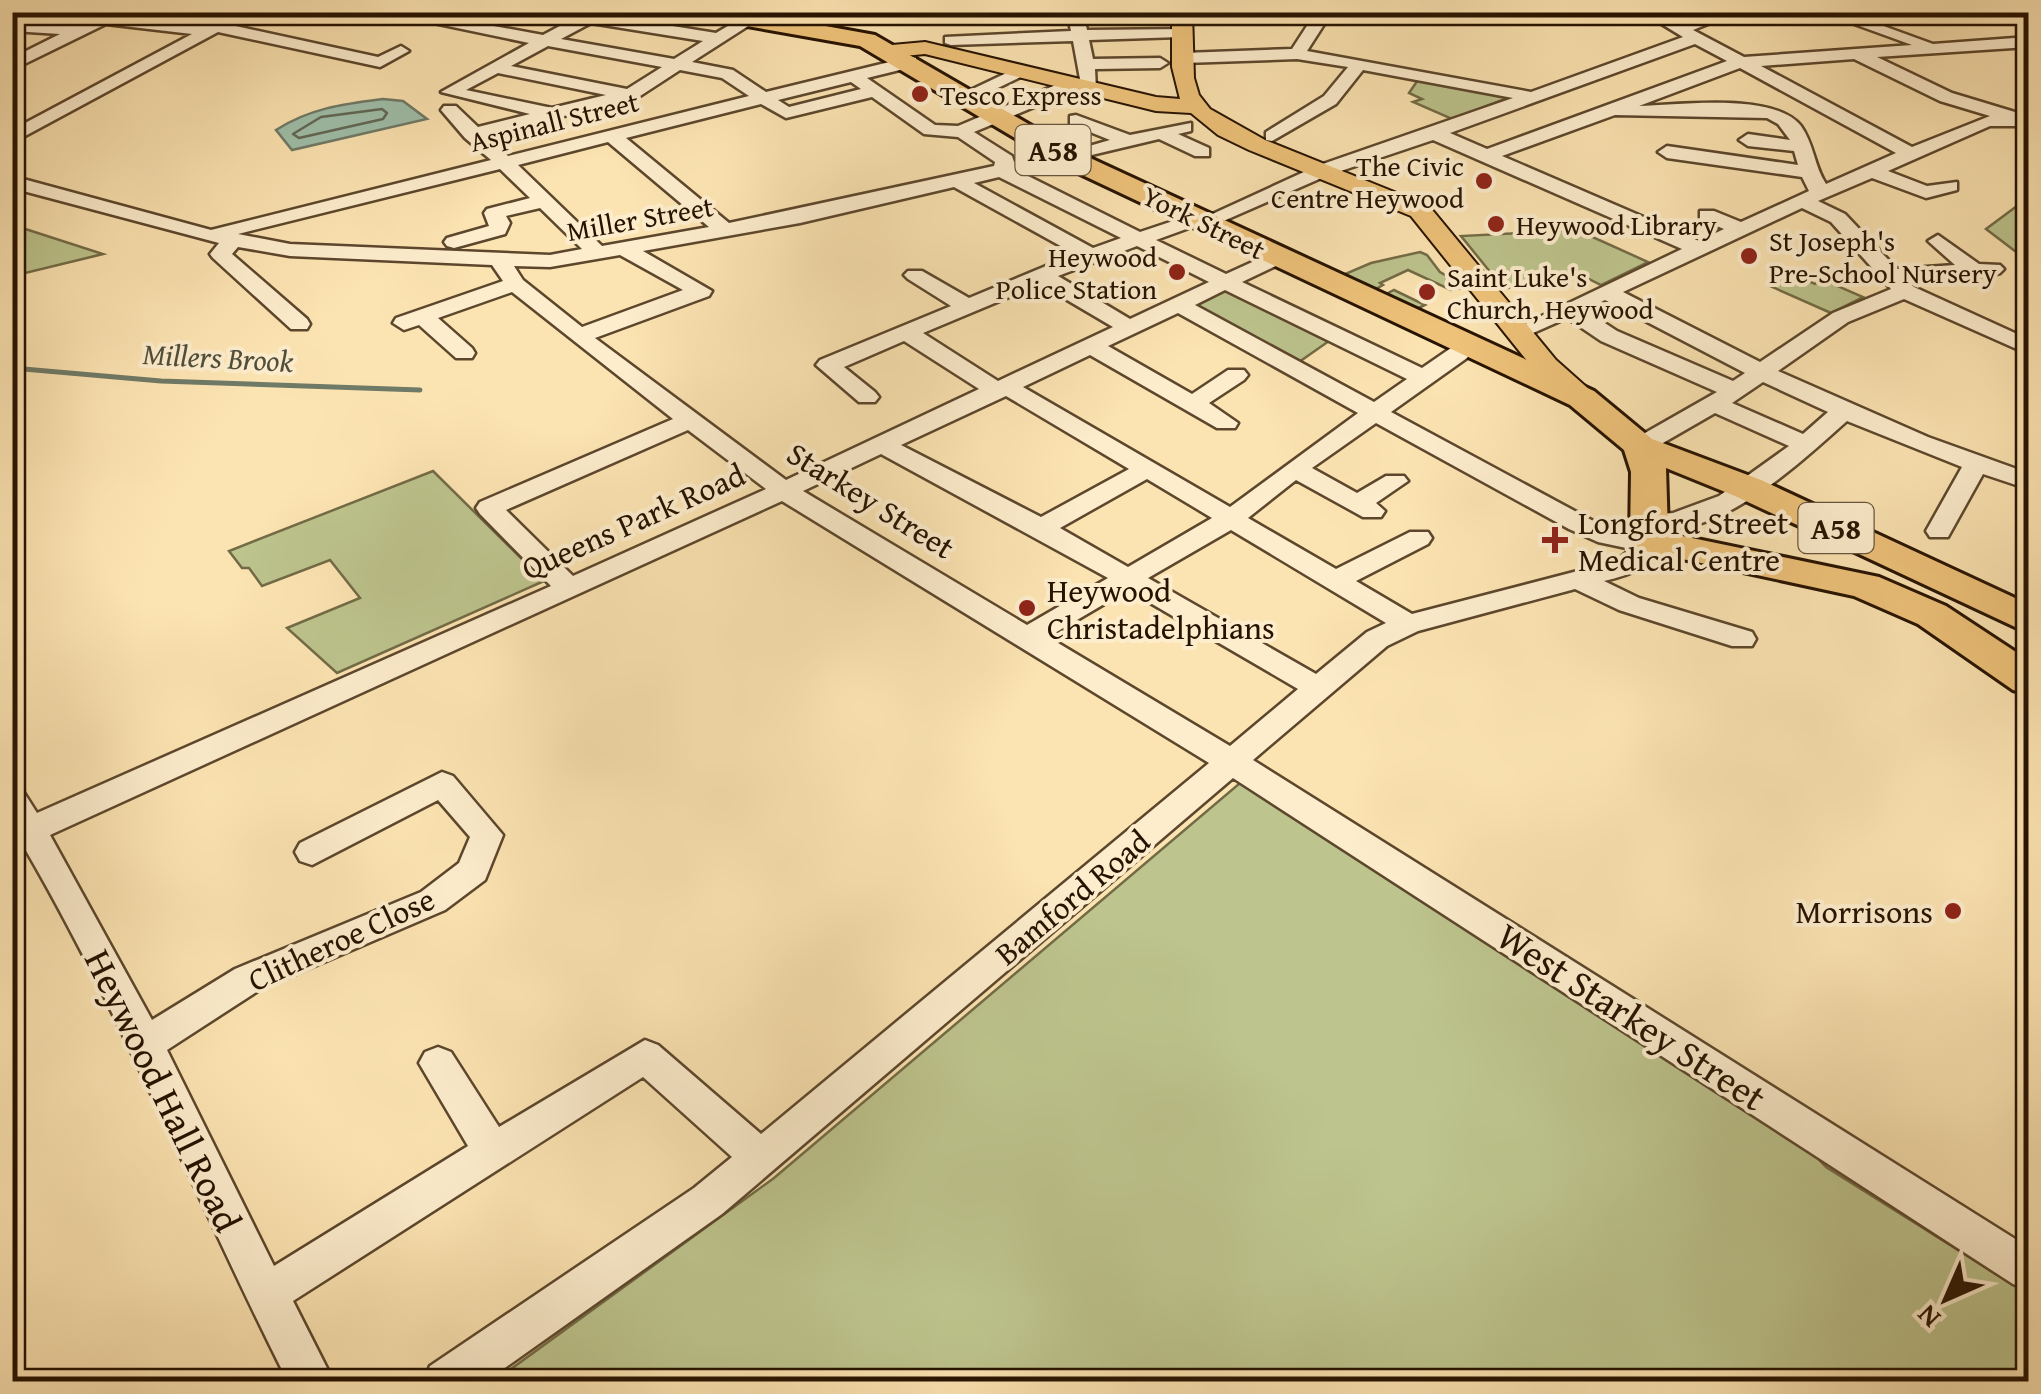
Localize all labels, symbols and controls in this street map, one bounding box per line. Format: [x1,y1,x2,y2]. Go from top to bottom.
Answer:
place label: Tesco Express [940,74,1102,115]
street label: Aspinall Street [465,80,643,162]
marker: Tesco Express [909,83,931,105]
road number: A58 [1016,125,1090,175]
place label: The Civic Centre Heywood [1271,145,1464,218]
marker: The Civic Centre Heywood [1473,170,1495,192]
street label: York Street [1136,175,1272,269]
street label: Miller Street [563,185,717,251]
place label: Heywood Library [1516,204,1717,245]
marker: Heywood Library [1485,213,1507,235]
place label: St Joseph's Pre-School Nursery [1769,220,1997,293]
place label: Heywood Police Station [996,236,1157,309]
marker: St Joseph's Pre-School Nursery [1738,245,1760,267]
place label: Saint Luke's Church, Heywood [1447,256,1654,329]
marker: Heywood Police Station [1166,261,1188,283]
marker: Saint Luke's Church, Heywood [1416,281,1438,303]
water label: Millers Brook [142,331,295,383]
street label: Starkey Street [778,430,964,570]
street label: Queens Park Road [514,451,752,591]
place label: Longford Street Medical Centre [1578,499,1788,583]
road number: A58 [1798,503,1874,553]
marker: Longford Street Medical Centre [1542,527,1568,553]
place label: Heywood Christadelphians [1047,567,1275,651]
marker: Heywood Christadelphians [1016,597,1038,619]
street label: Bamford Road [984,818,1160,976]
street label: Clitheroe Close [240,875,442,1003]
place label: Morrisons [1795,888,1933,935]
marker: Morrisons [1942,900,1964,922]
street label: West Starkey Street [1486,908,1778,1124]
street label: Heywood Hall Road [71,939,257,1241]
north arrow [1896,1249,1996,1349]
text: N [1907,1296,1949,1338]

